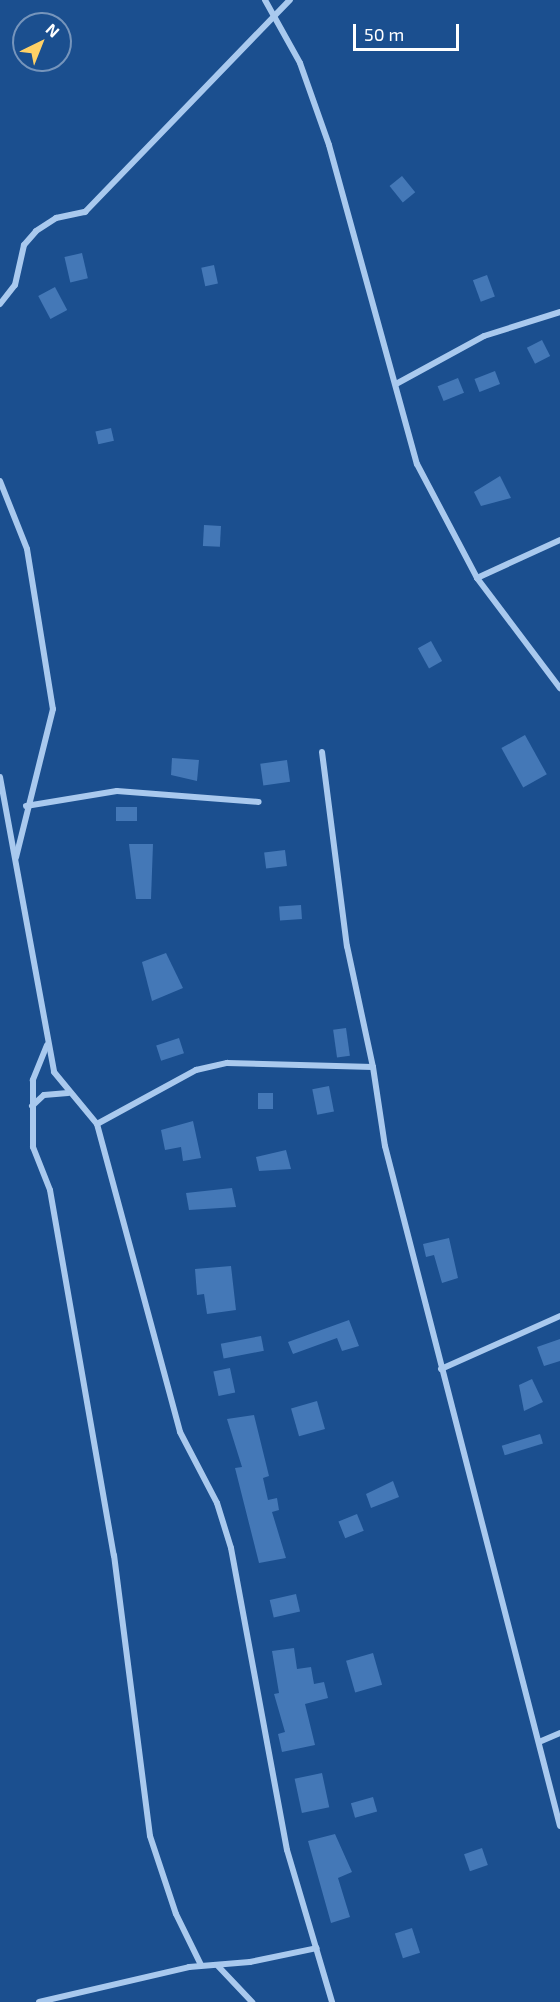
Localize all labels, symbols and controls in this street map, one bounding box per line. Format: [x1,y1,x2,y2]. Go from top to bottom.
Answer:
north arrow [12,12,72,72]
scale bar [356,12,462,50]
text: N [43,19,64,41]
text: 50 m [364,23,404,45]

